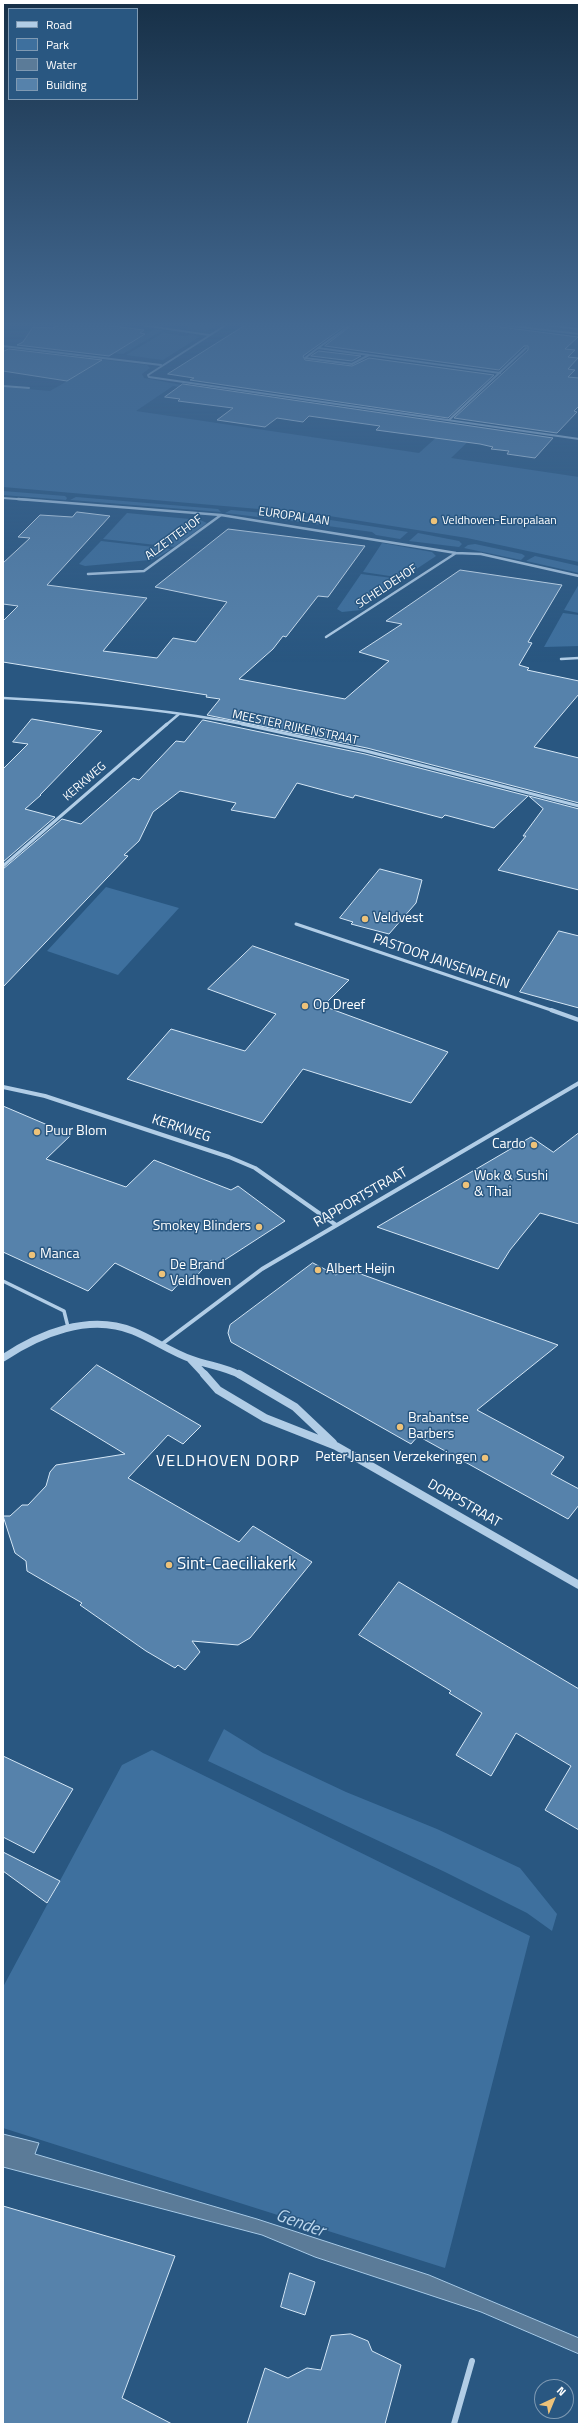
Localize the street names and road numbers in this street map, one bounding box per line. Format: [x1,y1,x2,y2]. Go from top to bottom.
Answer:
street label: EUROPALAAN [257,505,331,529]
street label: ALZETTEHOF [142,512,206,564]
street label: SCHELDEHOF [354,562,420,612]
street label: MEESTER RIJKENSTRAAT [231,708,359,748]
street label: KERKWEG [61,759,109,805]
street label: PASTOOR JANSENPLEIN [371,931,511,993]
street label: KERKWEG [149,1112,213,1146]
street label: RAPPORTSTRAAT [311,1164,411,1232]
street label: DORPSTRAAT [424,1476,504,1532]

